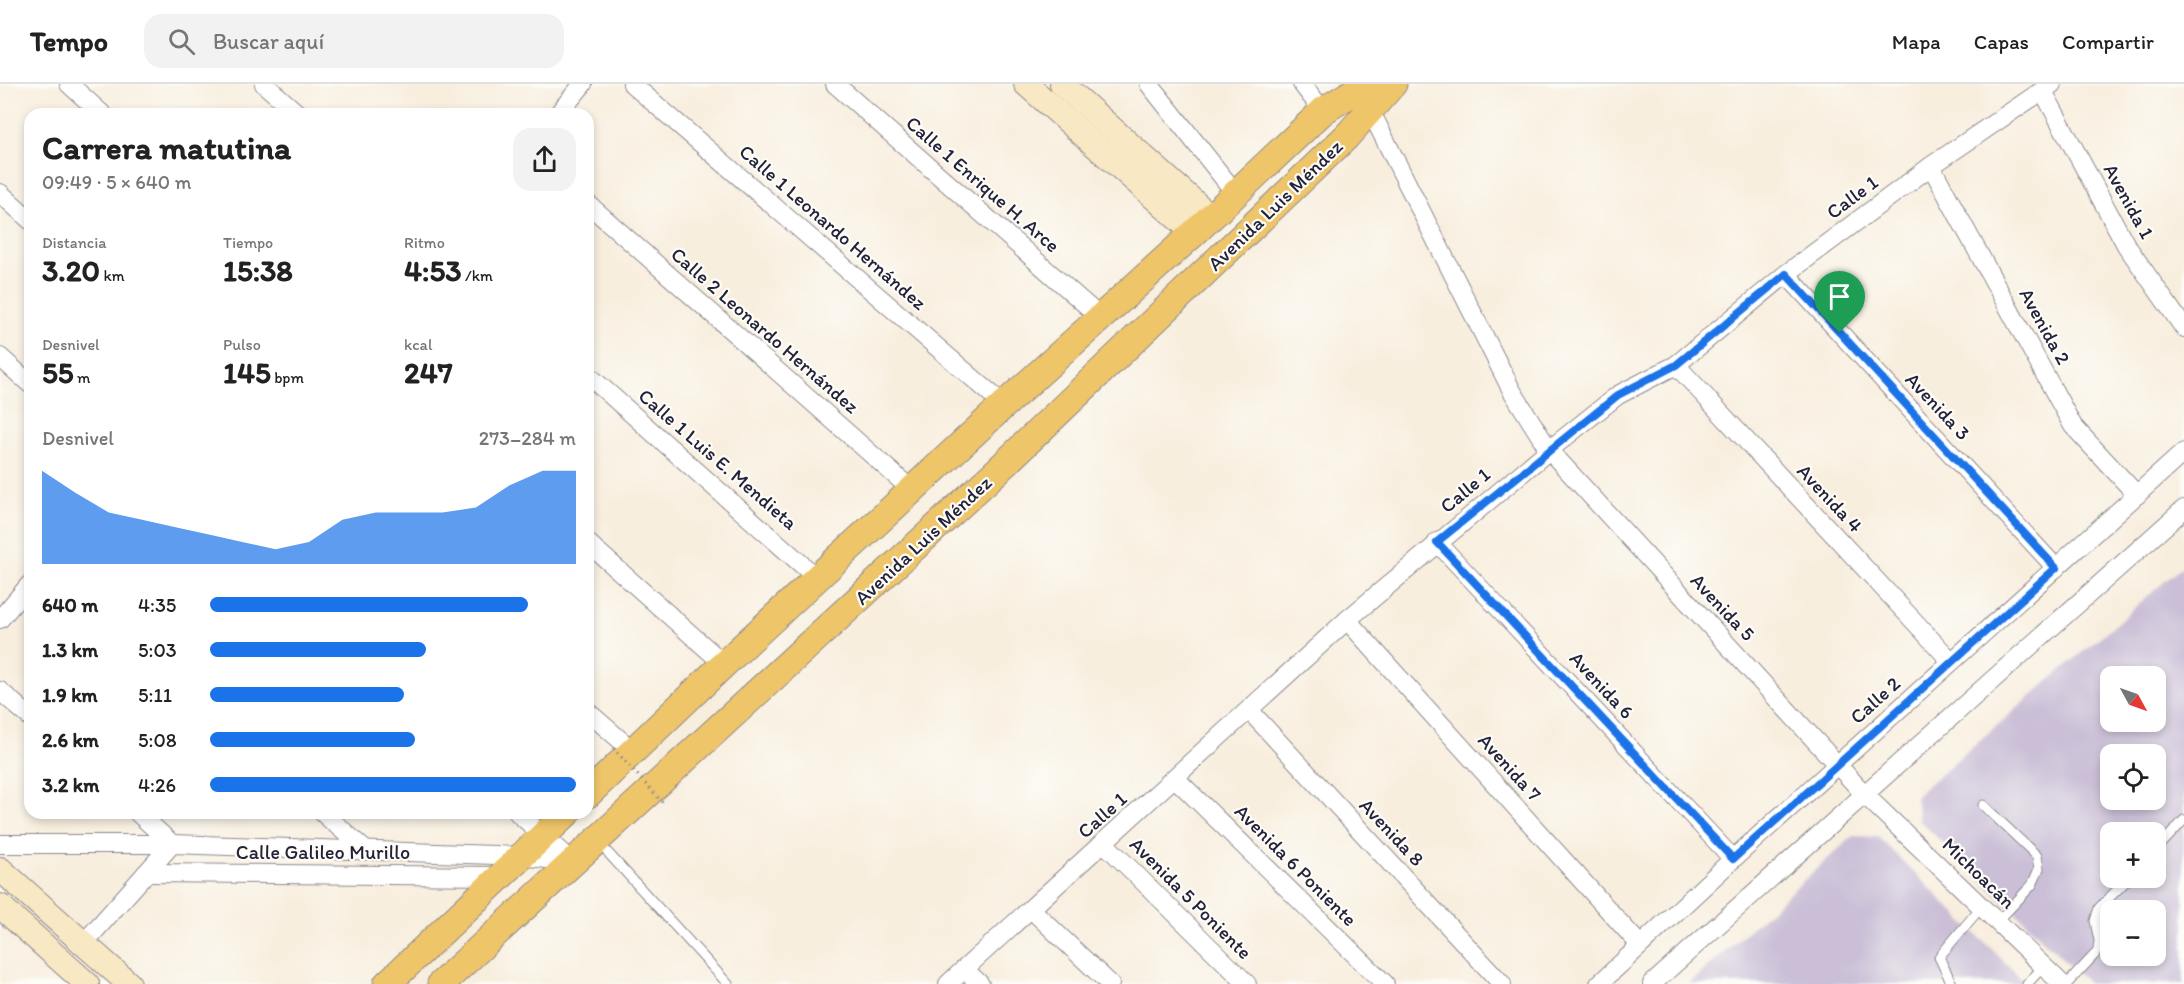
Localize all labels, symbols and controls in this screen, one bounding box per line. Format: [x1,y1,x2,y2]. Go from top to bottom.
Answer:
search box [144,14,564,68]
text: Tempo [30,24,108,58]
icon: search [165,25,198,58]
text: Buscar aquí [213,28,324,55]
text: Mapa [1892,29,1941,54]
text: Capas [1974,29,2029,54]
text: Compartir [2062,29,2154,54]
street label: Calle 1 Enrique H. Arce [901,111,1065,257]
text: Carrera matutina [42,128,291,167]
button: share [513,128,576,191]
street label: Avenida Luis Méndez [1203,134,1348,276]
street label: Calle 1 Leonardo Hernández [735,139,931,315]
street label: Avenida 1 [2099,159,2159,243]
text: 09:49 · 5 × 640 m [42,170,191,194]
street label: Calle 1 [1822,170,1882,224]
text: Distancia [42,233,107,252]
text: Tiempo [223,233,273,252]
text: Ritmo [404,233,445,252]
street label: Calle 2 Leonardo Hernández [666,242,864,418]
text: 3.20 [42,252,100,289]
text: 15:38 [223,252,293,289]
text: 4:53 [404,252,461,289]
text: km [100,266,125,285]
text: /km [461,266,493,285]
pin [1814,271,1865,333]
icon: arrive [1823,280,1856,313]
street label: Avenida 2 [2014,284,2076,369]
text: Desnivel [42,335,100,354]
text: Pulso [223,335,261,354]
text: kcal [404,335,432,354]
text: 55 [42,354,74,391]
text: 145 [223,354,271,391]
text: 247 [404,354,453,391]
street label: Avenida 3 [1901,367,1975,445]
text: m [74,368,91,387]
text: bpm [271,368,304,387]
street label: Calle 1 Luis E. Mendieta [634,384,803,535]
text: Desnivel [42,426,114,450]
text: 273–284 m [479,426,576,450]
street label: Avenida 4 [1792,459,1868,537]
street label: Calle 1 [1435,462,1495,518]
street label: Avenida Luis Méndez [850,470,997,610]
street label: Avenida 5 [1686,568,1760,646]
text: 640 m [42,593,98,617]
text: 4:35 [138,593,176,617]
text: 1.3 km [42,638,98,662]
text: 5:03 [138,638,177,662]
street label: Avenida 6 [1565,646,1639,724]
north arrow [2100,666,2166,732]
map controls [2100,666,2166,966]
street label: Calle 2 [1845,671,1905,729]
text: 1.9 km [42,683,98,707]
text: 5:11 [138,683,172,707]
text: 2.6 km [42,728,99,752]
text: 5:08 [138,728,177,752]
street label: Avenida 7 [1473,728,1547,806]
button: locate [2100,744,2166,810]
text: 3.2 km [42,773,99,797]
text: 4:26 [138,773,176,797]
street label: Calle 1 [1072,787,1132,843]
street label: Avenida 8 [1355,793,1429,871]
street label: Avenida 6 Poniente [1230,799,1362,931]
button: + [2100,822,2166,888]
street label: Avenida 5 Poniente [1125,832,1257,964]
street label: Michoacán [1938,832,2020,914]
street label: Calle Galileo Murillo [236,840,410,864]
button: − [2100,900,2166,966]

